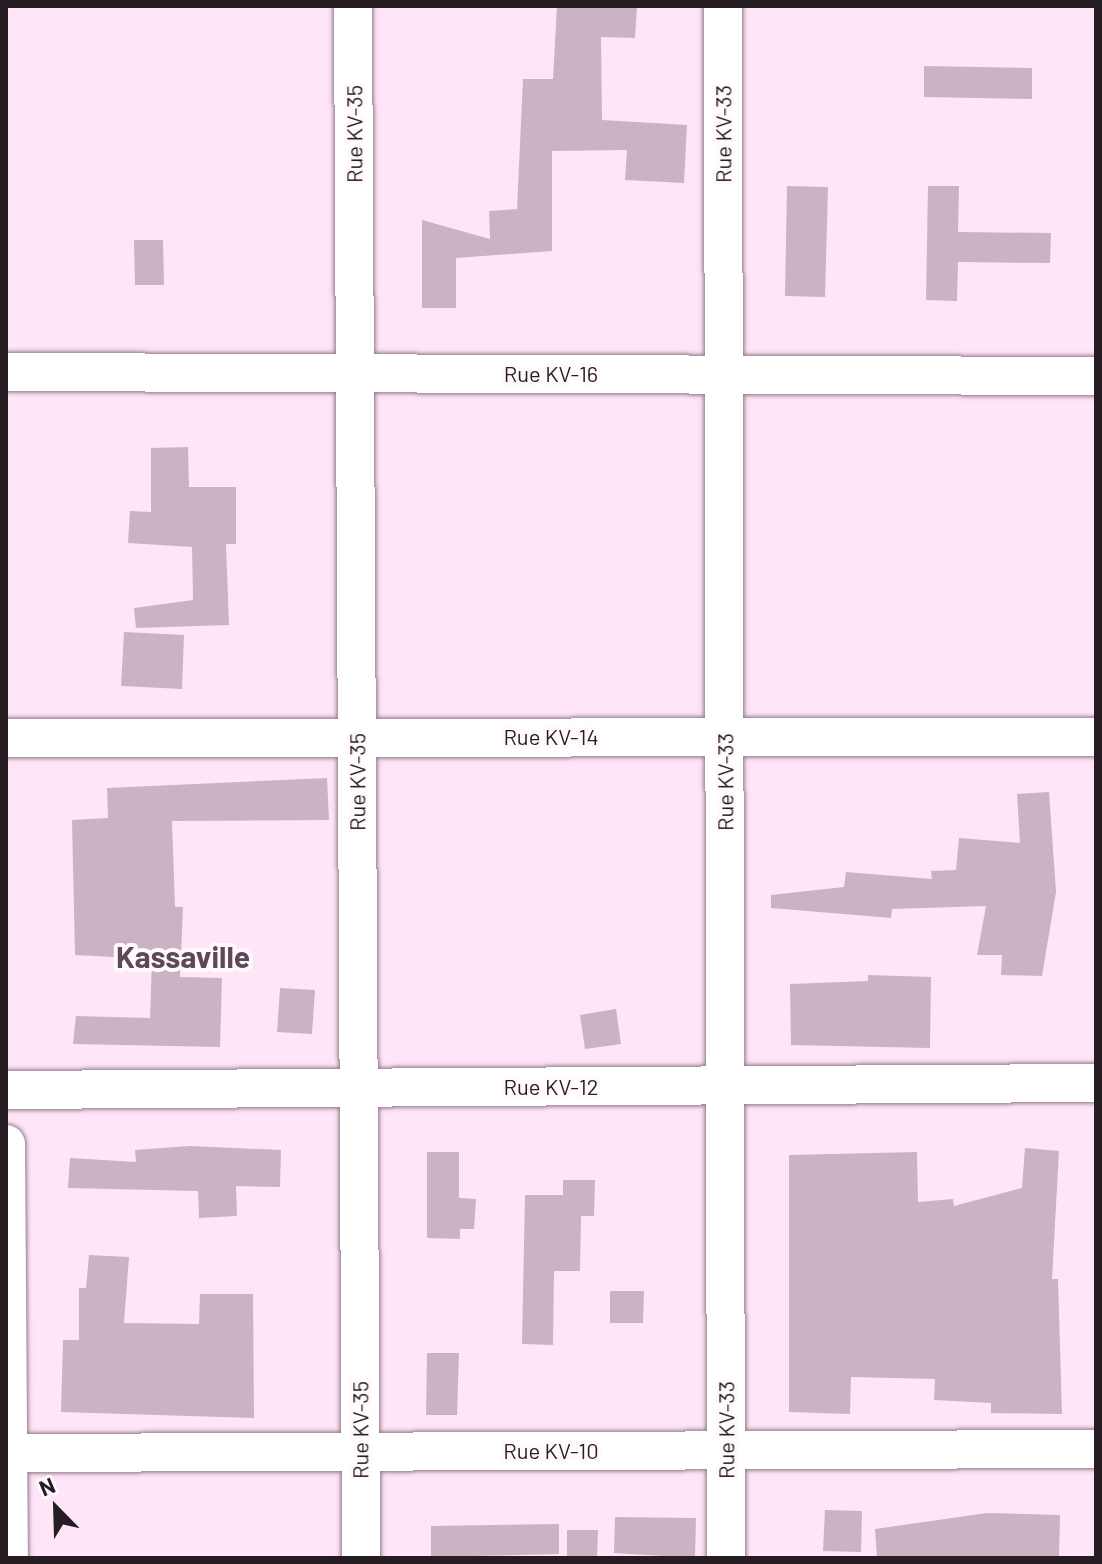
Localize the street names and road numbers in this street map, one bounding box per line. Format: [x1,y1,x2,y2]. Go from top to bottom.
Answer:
street label: Rue KV-35 [341,85,367,183]
street label: Rue KV-33 [710,85,736,183]
street label: Rue KV-16 [504,361,598,387]
street label: Rue KV-14 [503,724,599,750]
street label: Rue KV-35 [344,733,370,831]
street label: Rue KV-33 [712,733,738,831]
street label: Rue KV-12 [504,1074,598,1100]
street label: Rue KV-35 [347,1381,373,1479]
street label: Rue KV-33 [713,1381,739,1479]
street label: Rue KV-10 [503,1438,599,1464]

